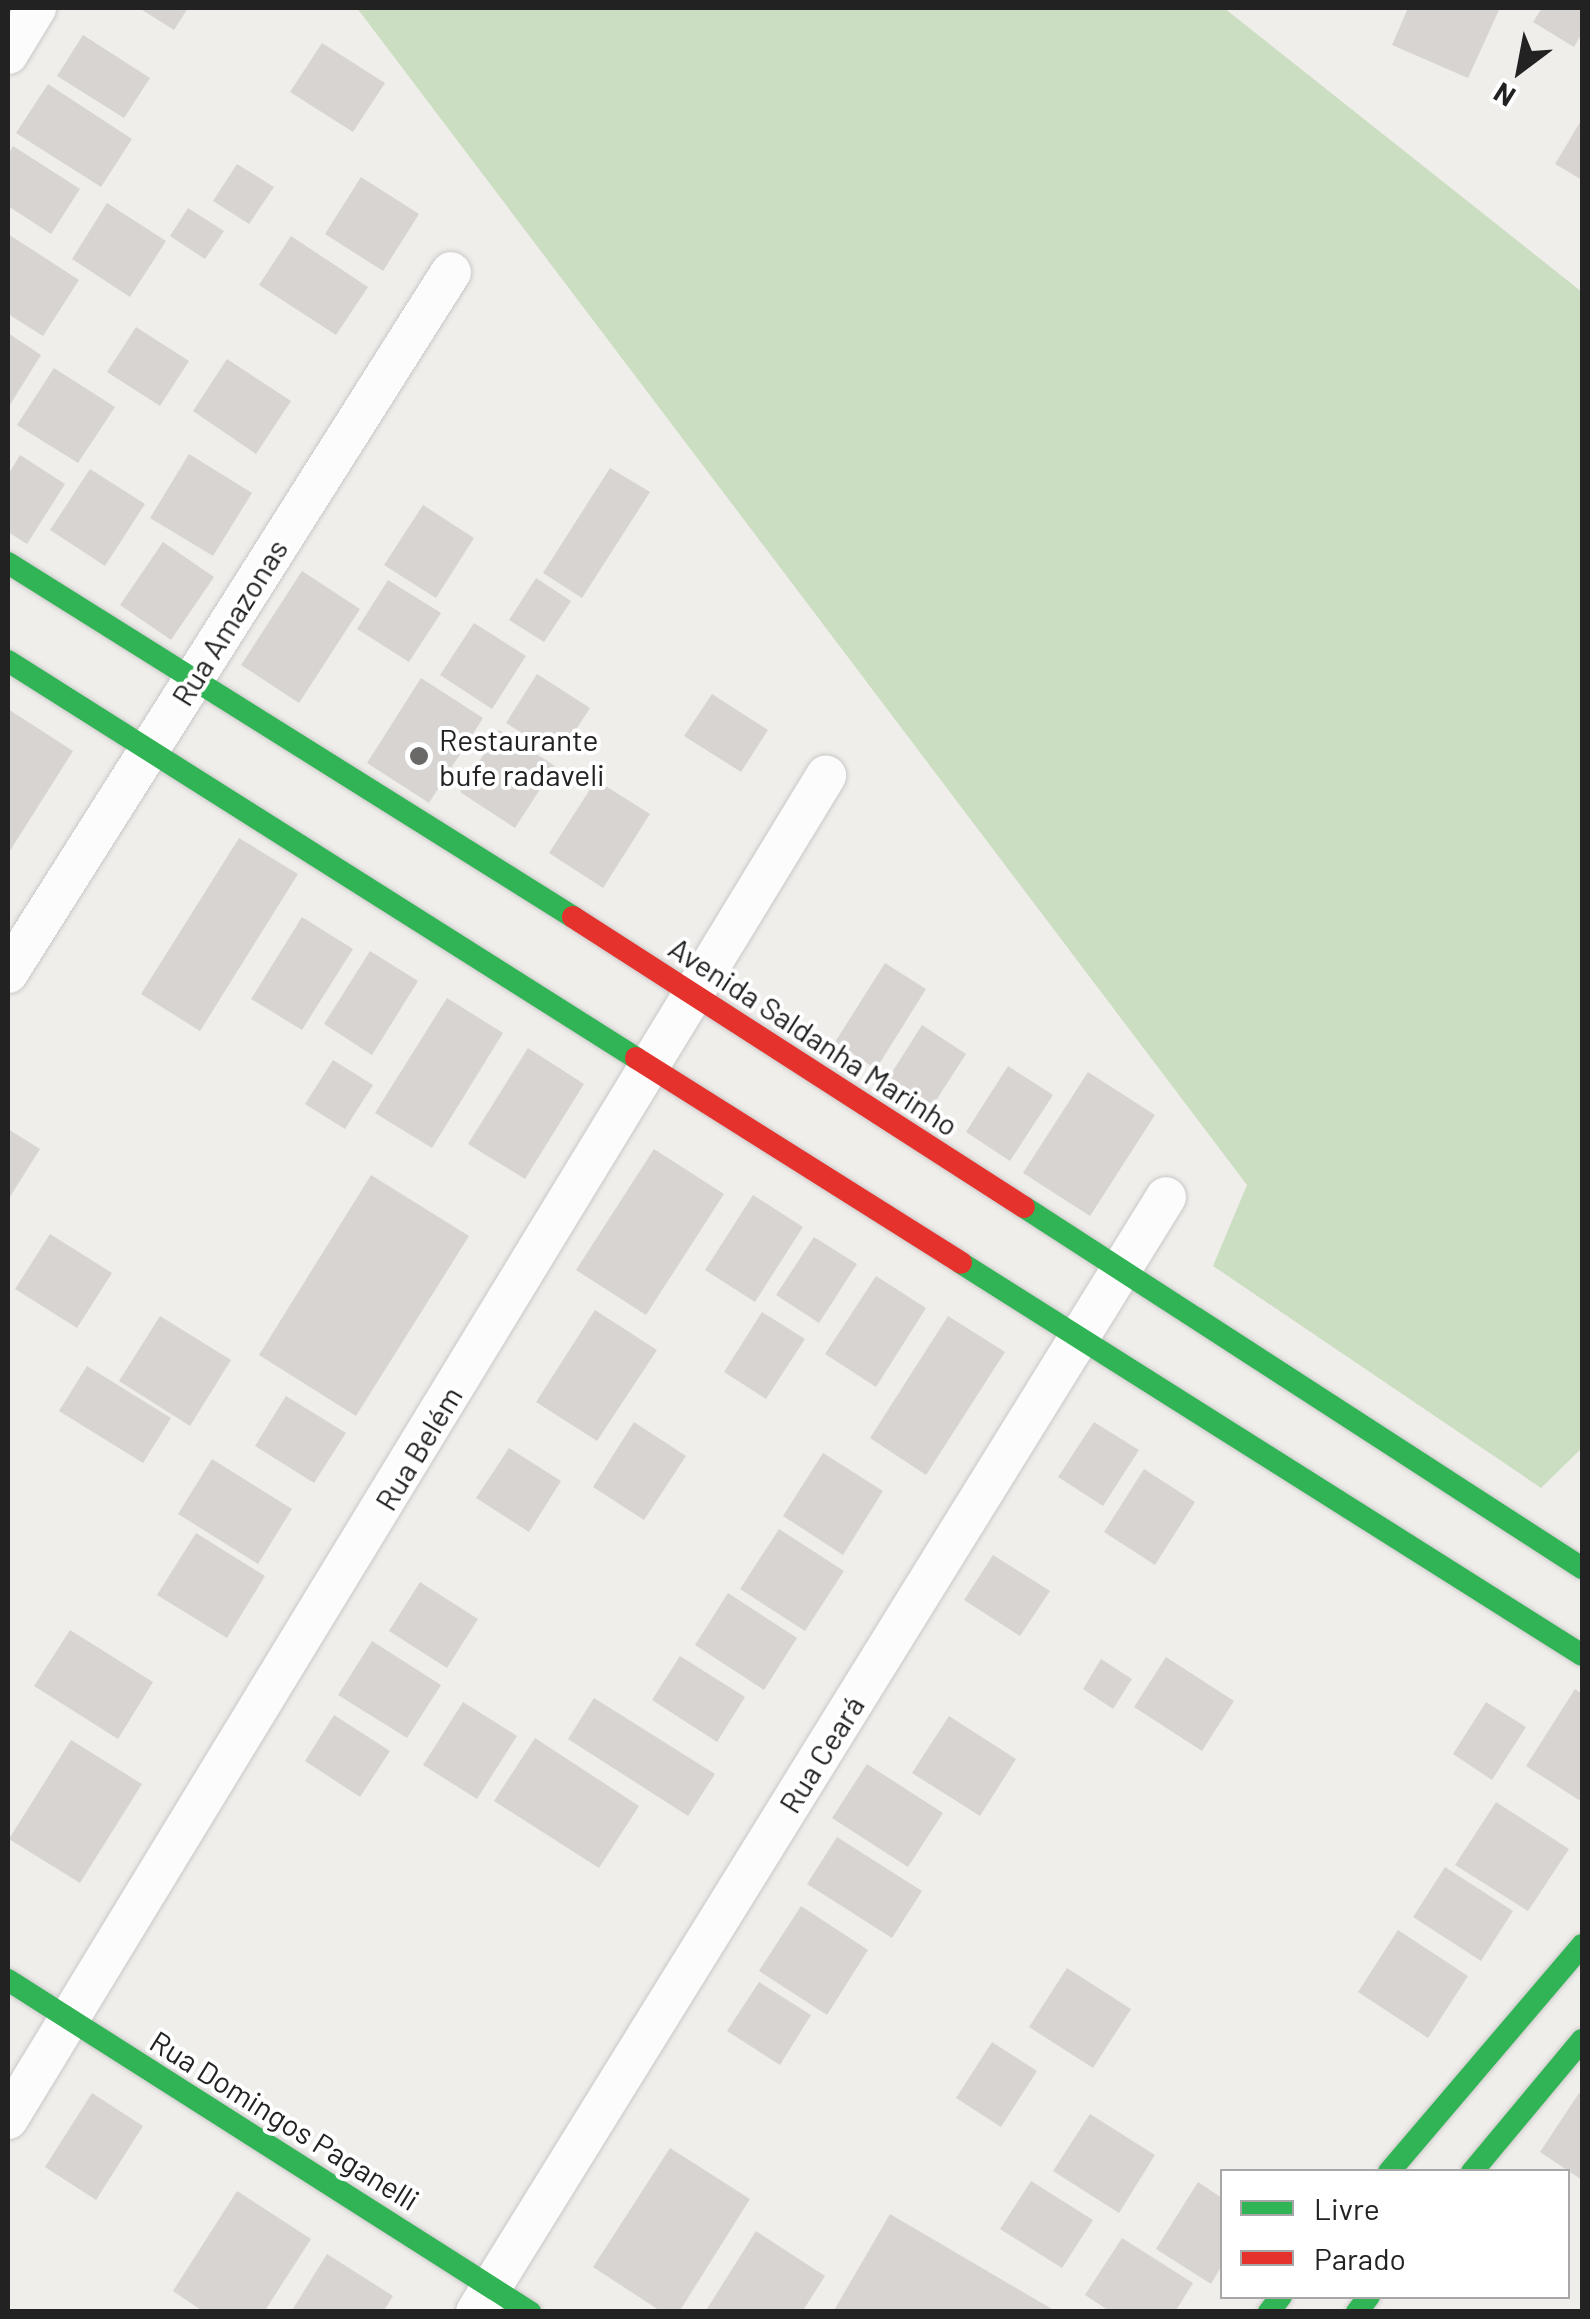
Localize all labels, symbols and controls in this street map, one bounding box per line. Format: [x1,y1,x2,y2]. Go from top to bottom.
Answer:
north arrow [1470,20,1570,120]
text: N [1487,76,1521,115]
street label: Rua Amazonas [163,532,295,712]
place label: Restaurante bufe radaveli [439,721,605,792]
marker: Restaurante bufe radaveli [408,745,430,767]
street label: Avenida Saldanha Marinho [663,929,965,1143]
street label: Rua Belém [367,1379,469,1517]
street label: Rua Ceará [771,1689,871,1819]
street label: Rua Domingos Paganelli [144,2023,426,2217]
legend [1220,2169,1570,2299]
text: Livre [1314,2190,1380,2226]
text: Parado [1314,2240,1406,2276]

